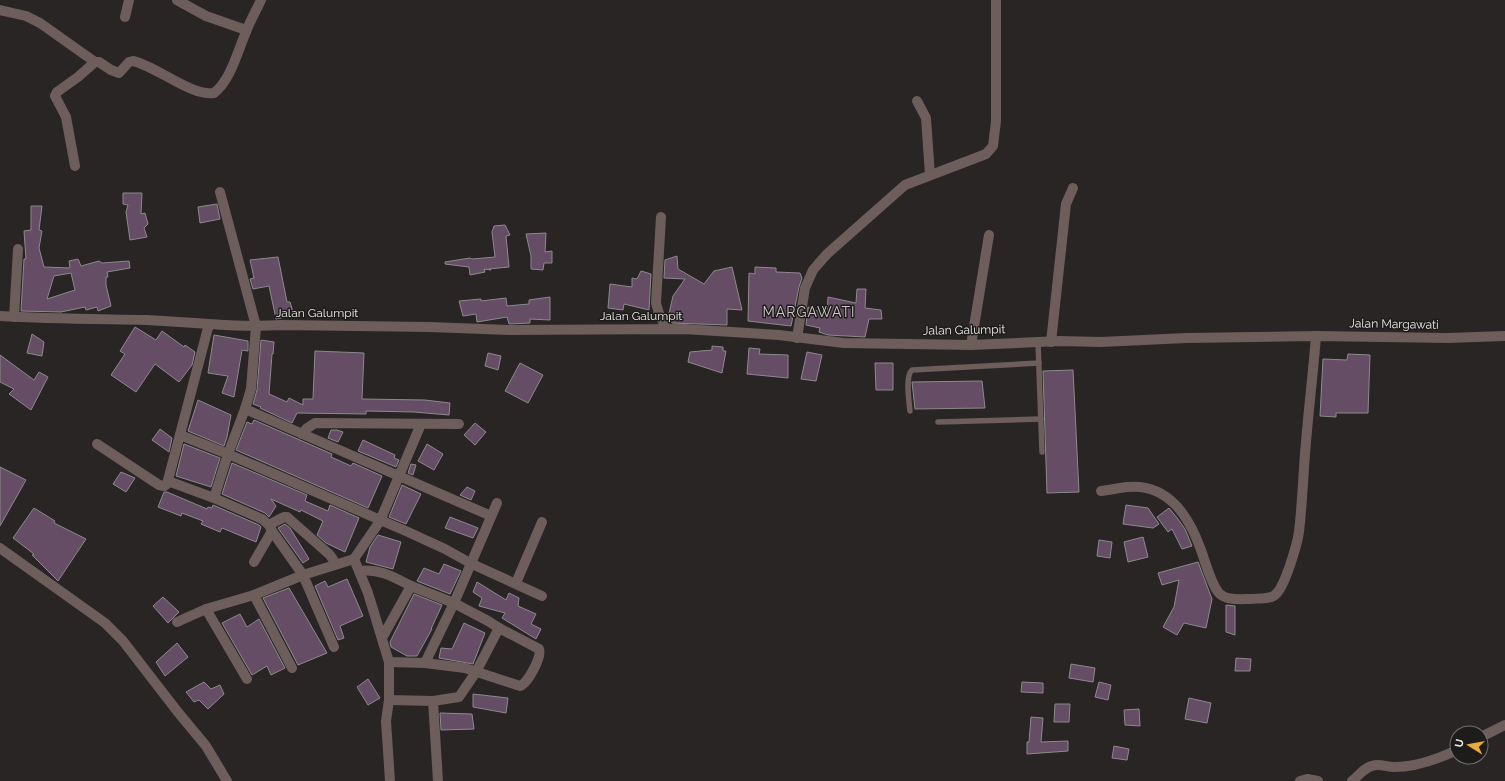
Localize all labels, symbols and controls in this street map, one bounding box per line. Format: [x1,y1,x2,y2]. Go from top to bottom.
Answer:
district label: MARGAWATI [763,304,855,320]
street label: Jalan Galumpit [276,306,358,320]
street label: Jalan Galumpit [600,309,682,323]
street label: Jalan Margawati [1349,316,1439,332]
street label: Jalan Galumpit [923,322,1005,338]
north arrow [1449,725,1489,765]
text: U [1453,738,1467,748]

